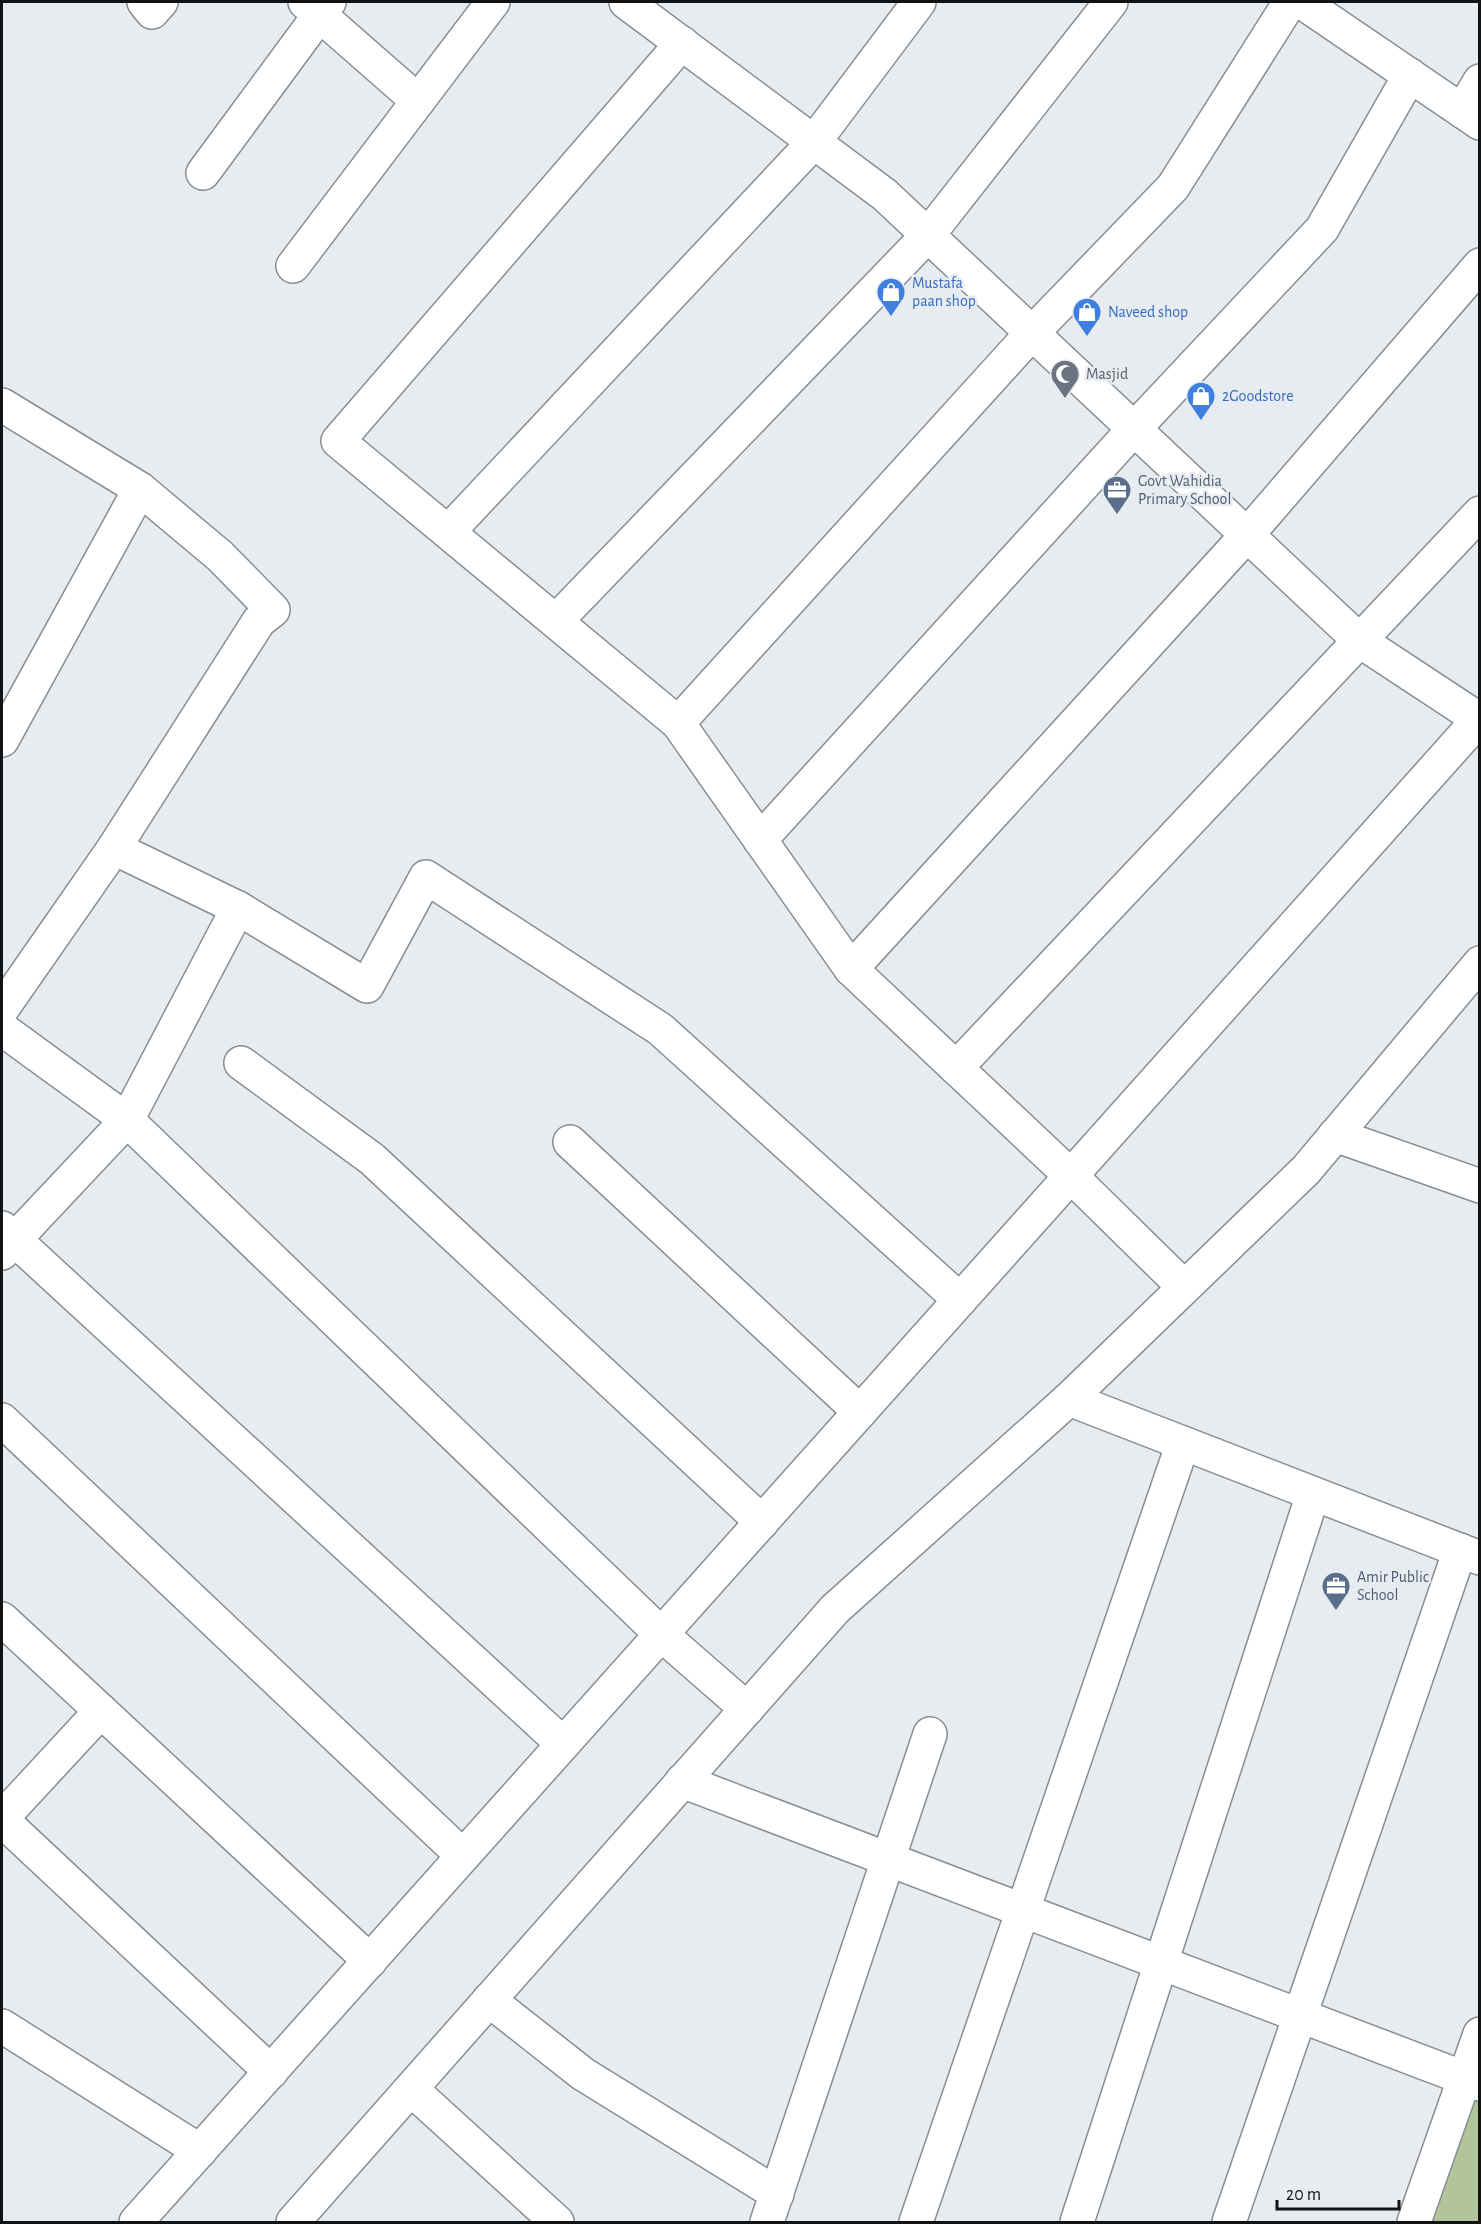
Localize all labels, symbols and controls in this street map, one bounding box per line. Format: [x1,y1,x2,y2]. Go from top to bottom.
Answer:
place label: Mustafa paan shop [912,275,976,309]
shop icon: Mustafa paan shop [875,276,907,318]
shop icon: Naveed shop [1071,296,1103,338]
place label: Naveed shop [1108,304,1188,320]
mosque icon: Masjid [1049,358,1081,400]
place label: Masjid [1086,366,1128,383]
shop icon: 2Goodstore [1185,380,1217,422]
place label: 2Goodstore [1222,388,1294,404]
place label: Govt Wahidia Primary School [1138,473,1231,508]
office icon: Govt Wahidia Primary School [1101,474,1133,516]
place label: Amir Public School [1357,1569,1429,1603]
office icon: Amir Public School [1320,1570,1352,1612]
scale bar [1277,2173,1398,2211]
text: 20 m [1286,2186,1321,2204]

